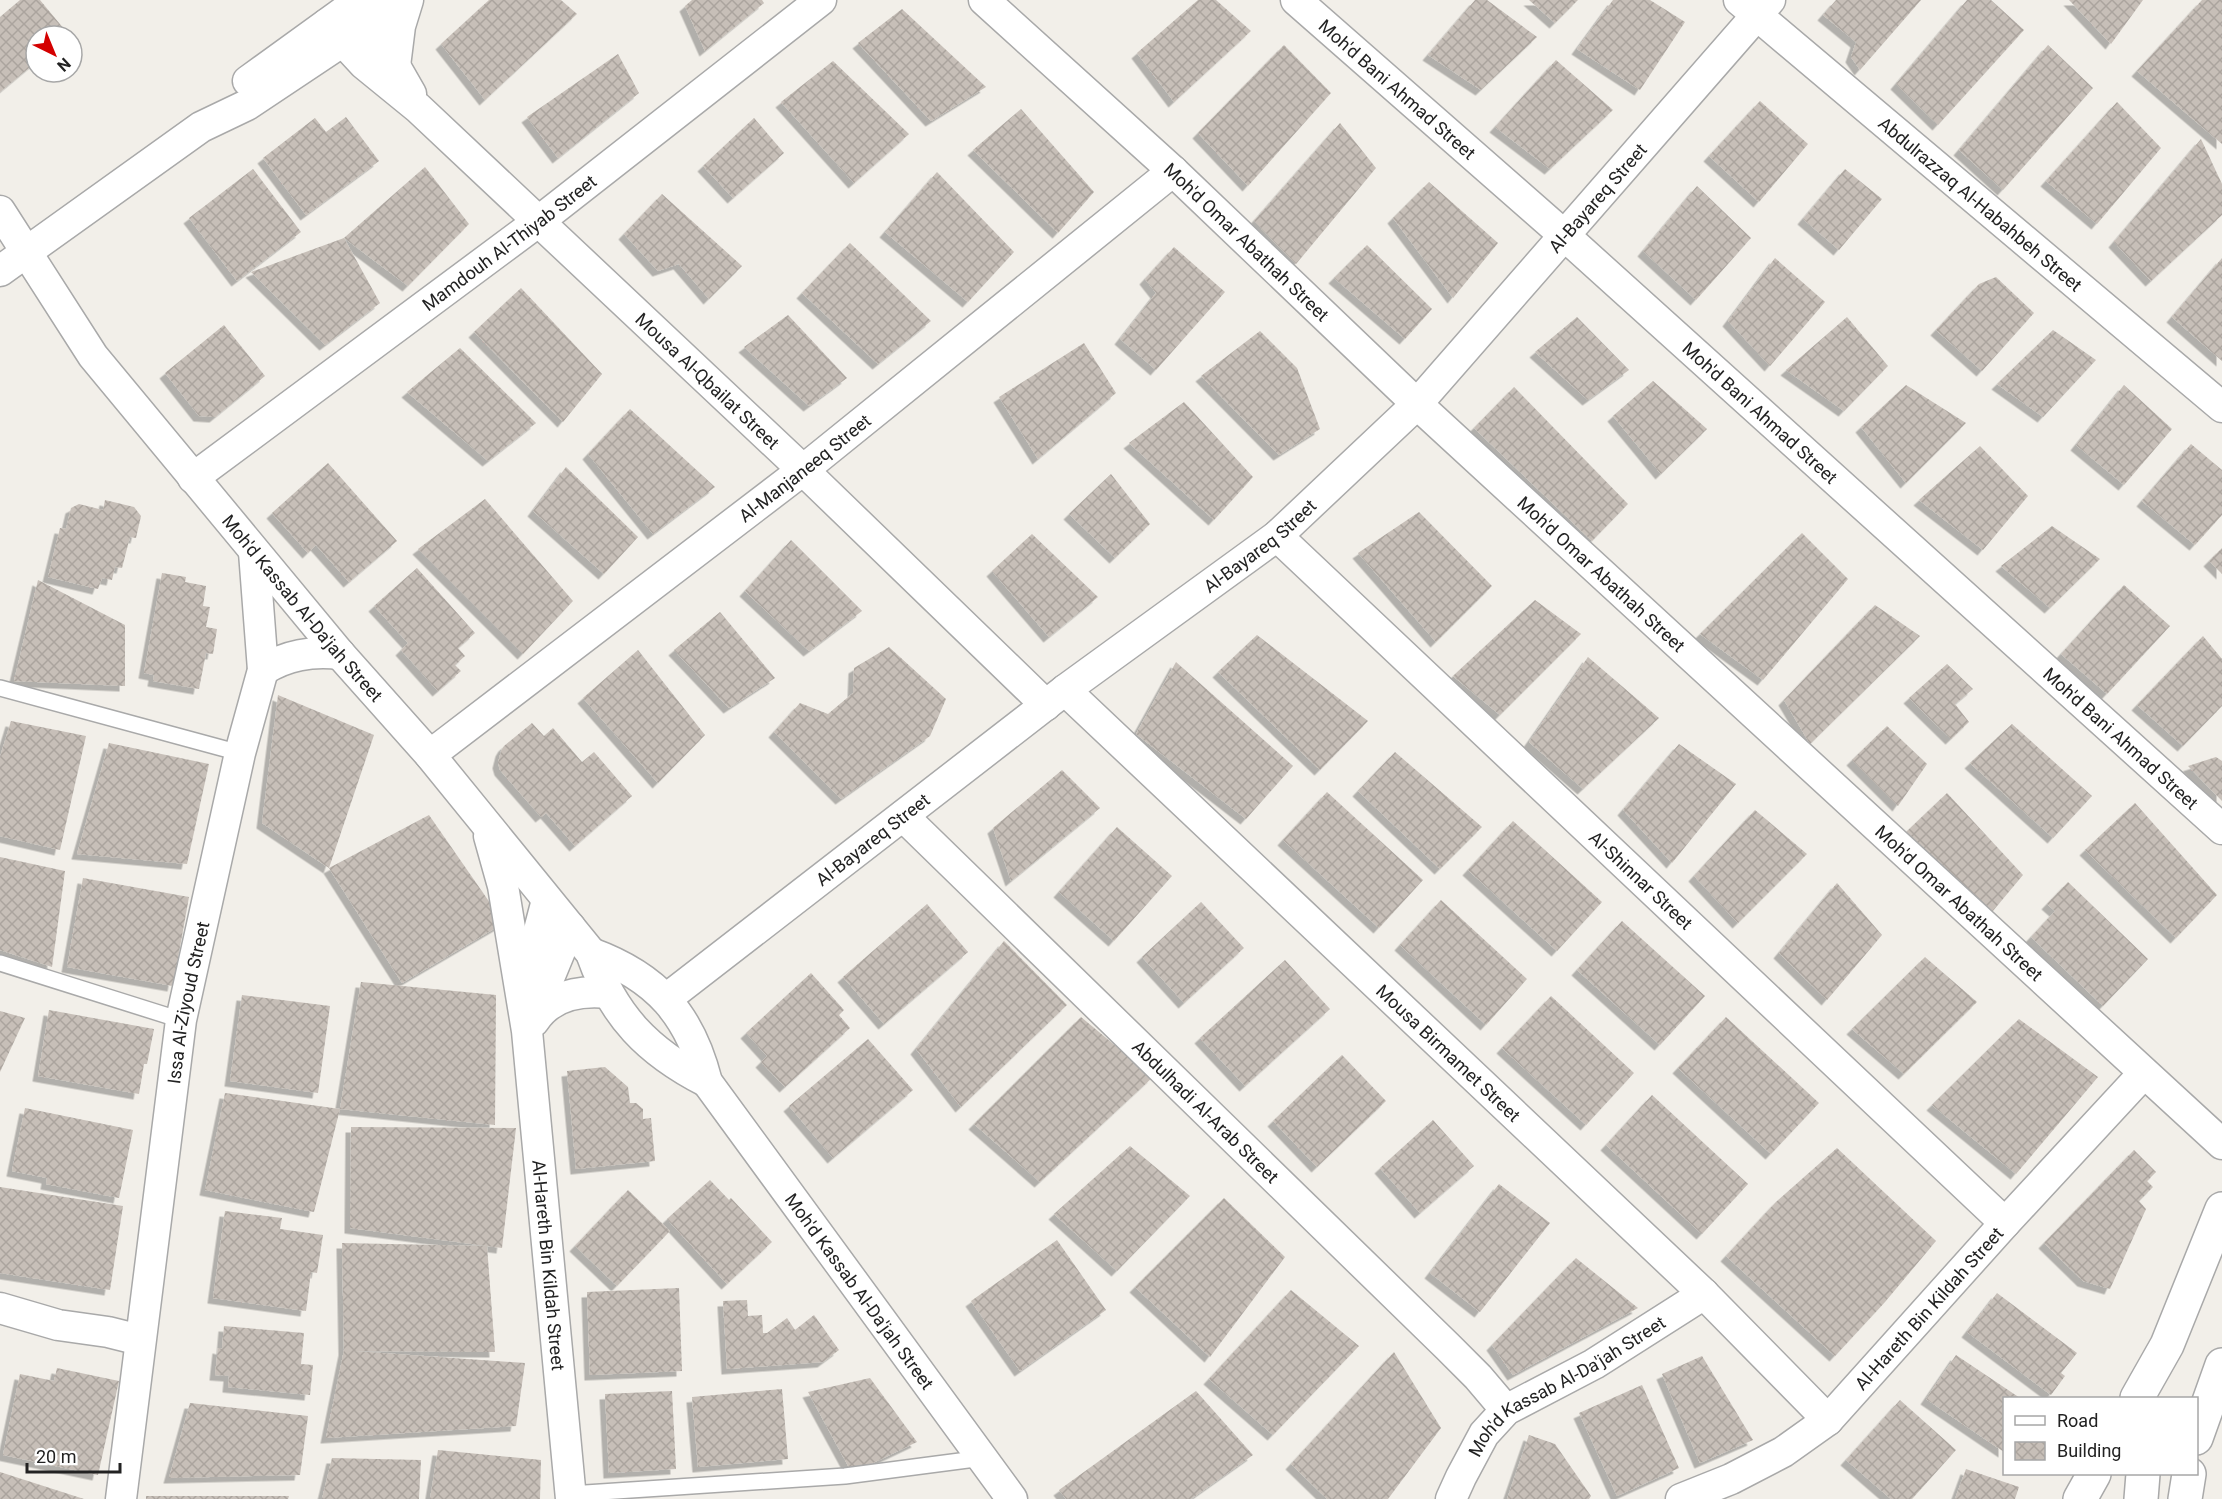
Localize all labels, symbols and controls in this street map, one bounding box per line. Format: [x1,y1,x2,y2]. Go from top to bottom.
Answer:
street label: Moh'd Bani Ahmad Street [1315,15,1480,163]
north arrow [24,24,84,84]
text: N [53,54,74,75]
street label: Abdulrazzaq Al-Habahbeh Street [1875,112,2087,295]
street label: Al-Bayareq Street [1544,139,1651,257]
street label: Moh'd Omar Abathah Street [1160,158,1334,325]
street label: Mamdouh Al-Thiyab Street [418,170,600,315]
street label: Mousa Al-Qbailat Street [632,308,784,453]
street label: Moh'd Bani Ahmad Street [1679,337,1842,488]
street label: Al-Manjaneeq Street [734,409,875,526]
street label: Moh'd Omar Abathah Street [1514,492,1690,656]
street label: Al-Bayareq Street [1199,494,1320,597]
street label: Moh'd Kassab Al-Da'jah Street [218,510,387,705]
street label: Moh'd Bani Ahmad Street [2039,663,2203,813]
street label: Al-Bayareq Street [811,789,933,890]
street label: Moh'd Omar Abathah Street [1871,820,2048,985]
street label: Al-Shinnar Street [1585,826,1697,934]
street label: Issa Al-Ziyoud Street [163,919,213,1085]
street label: Mousa Birmamet Street [1372,980,1525,1126]
street label: Abdulhadi Al-Arab Street [1129,1035,1283,1187]
street label: Al-Hareth Bin Kildah Street [529,1159,569,1371]
street label: Moh'd Kassab Al-Da'jah Street [781,1189,939,1393]
street label: Al-Hareth Bin Kildah Street [1850,1222,2007,1394]
street label: Moh'd Kassab Al-Da'jah Street [1464,1311,1669,1460]
legend [2003,1397,2198,1475]
text: Road [2057,1410,2098,1431]
scale bar [27,1436,120,1474]
text: Building [2057,1440,2121,1461]
text: 20 m [36,1446,76,1467]

